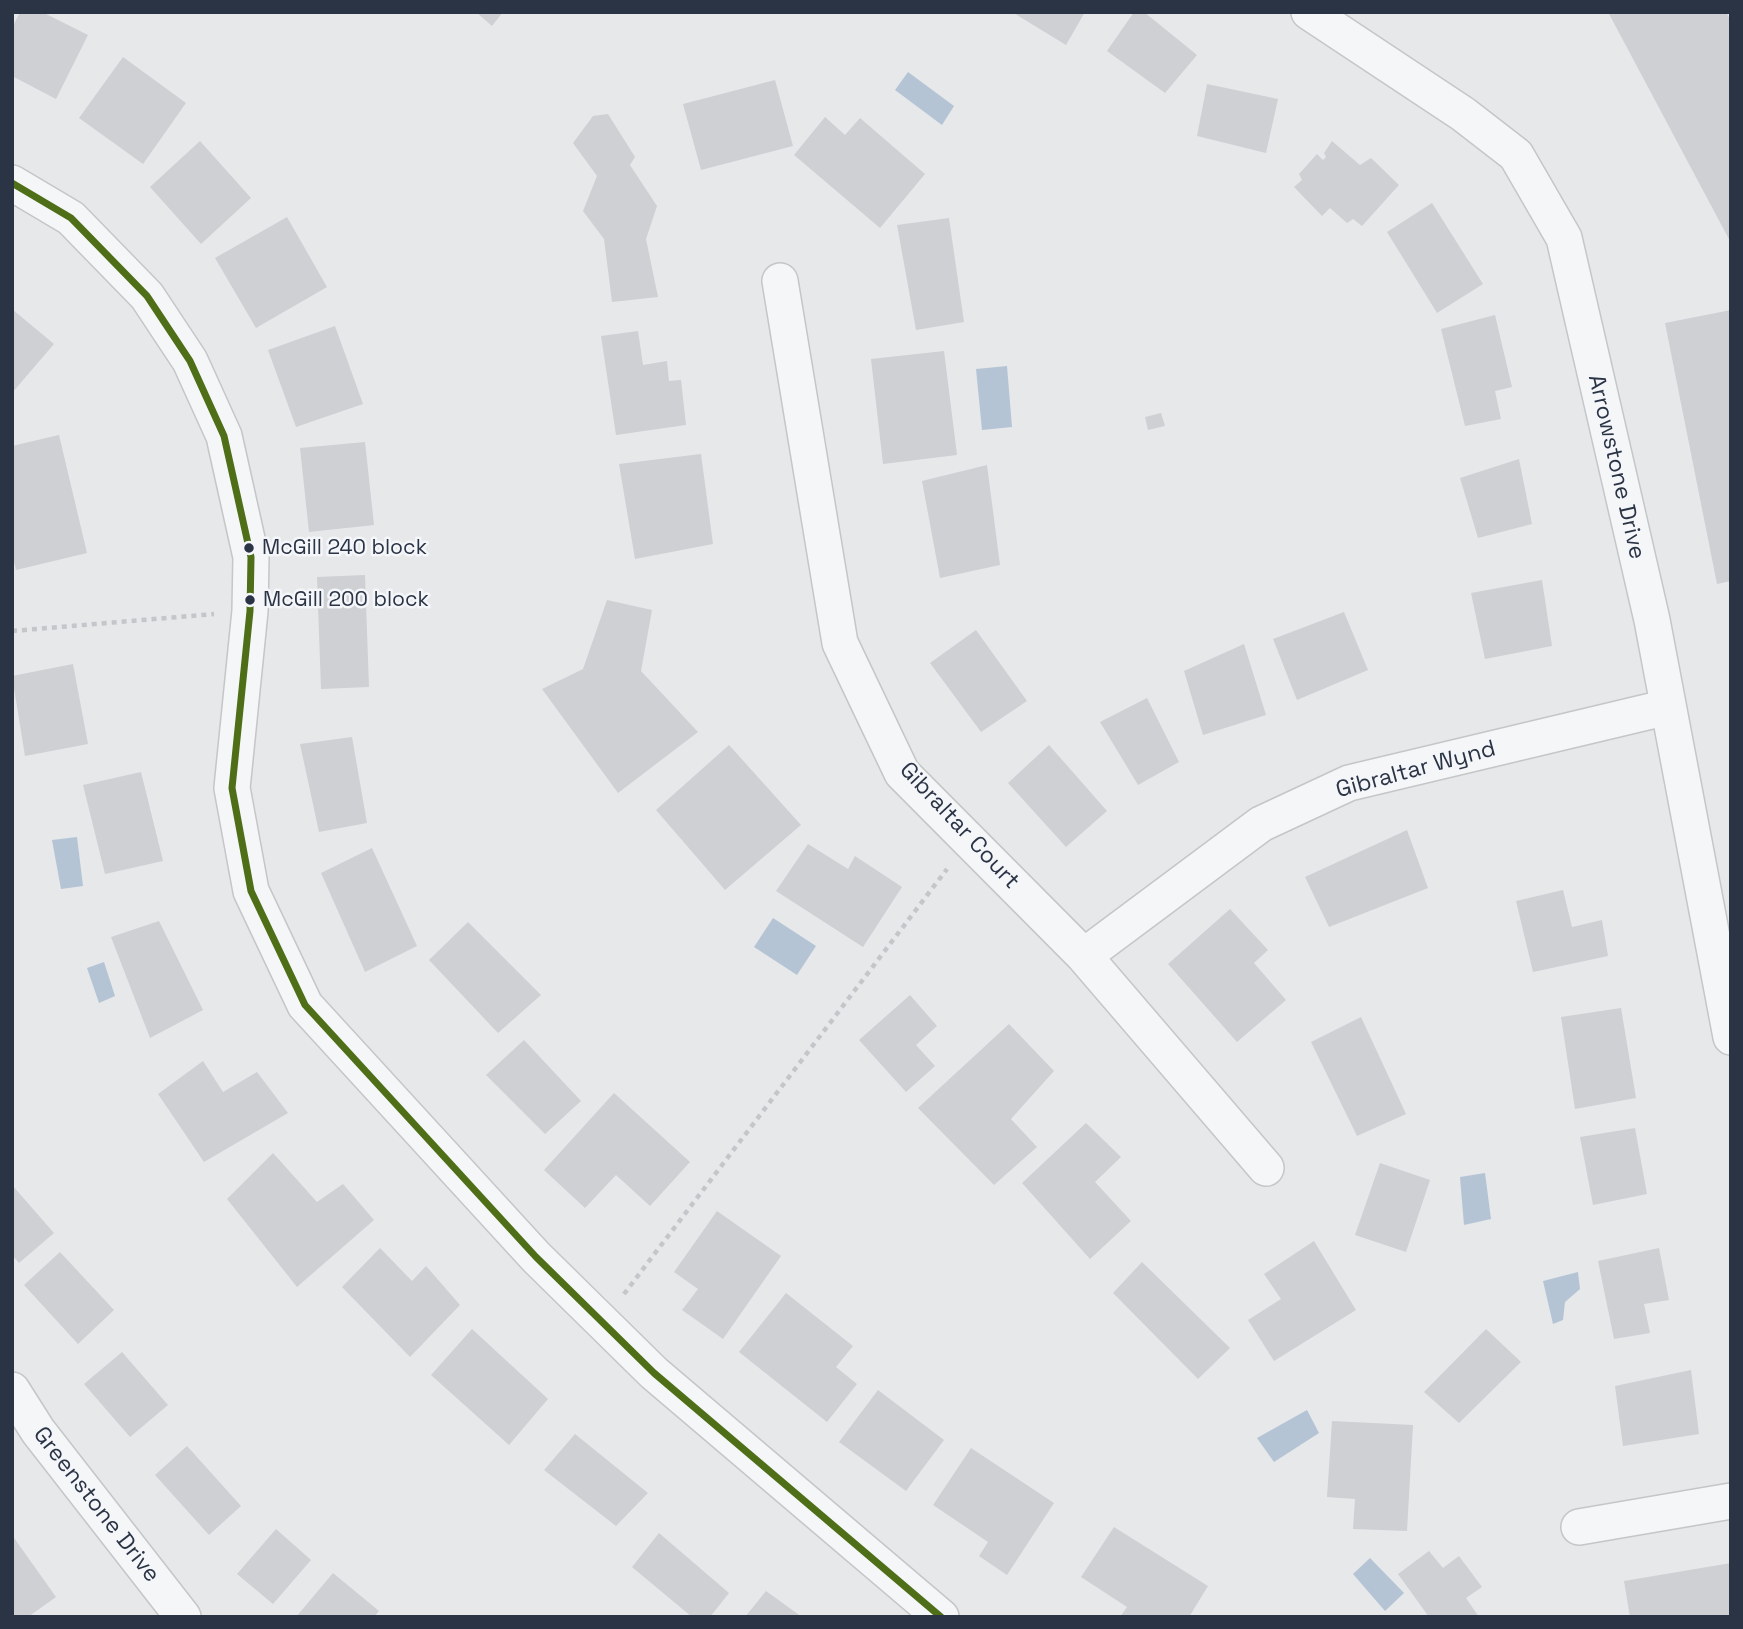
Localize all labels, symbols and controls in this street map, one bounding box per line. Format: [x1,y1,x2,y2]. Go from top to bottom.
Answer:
street label: Arrowstone Drive [1581,372,1651,562]
place label: McGill 240 block [262,535,427,561]
marker: McGill 240 block [242,541,256,555]
place label: McGill 200 block [263,587,429,613]
marker: McGill 200 block [243,593,257,607]
street label: Gibraltar Wynd [1333,735,1499,805]
street label: Gibraltar Court [893,757,1025,895]
street label: Greenstone Drive [27,1422,165,1588]

